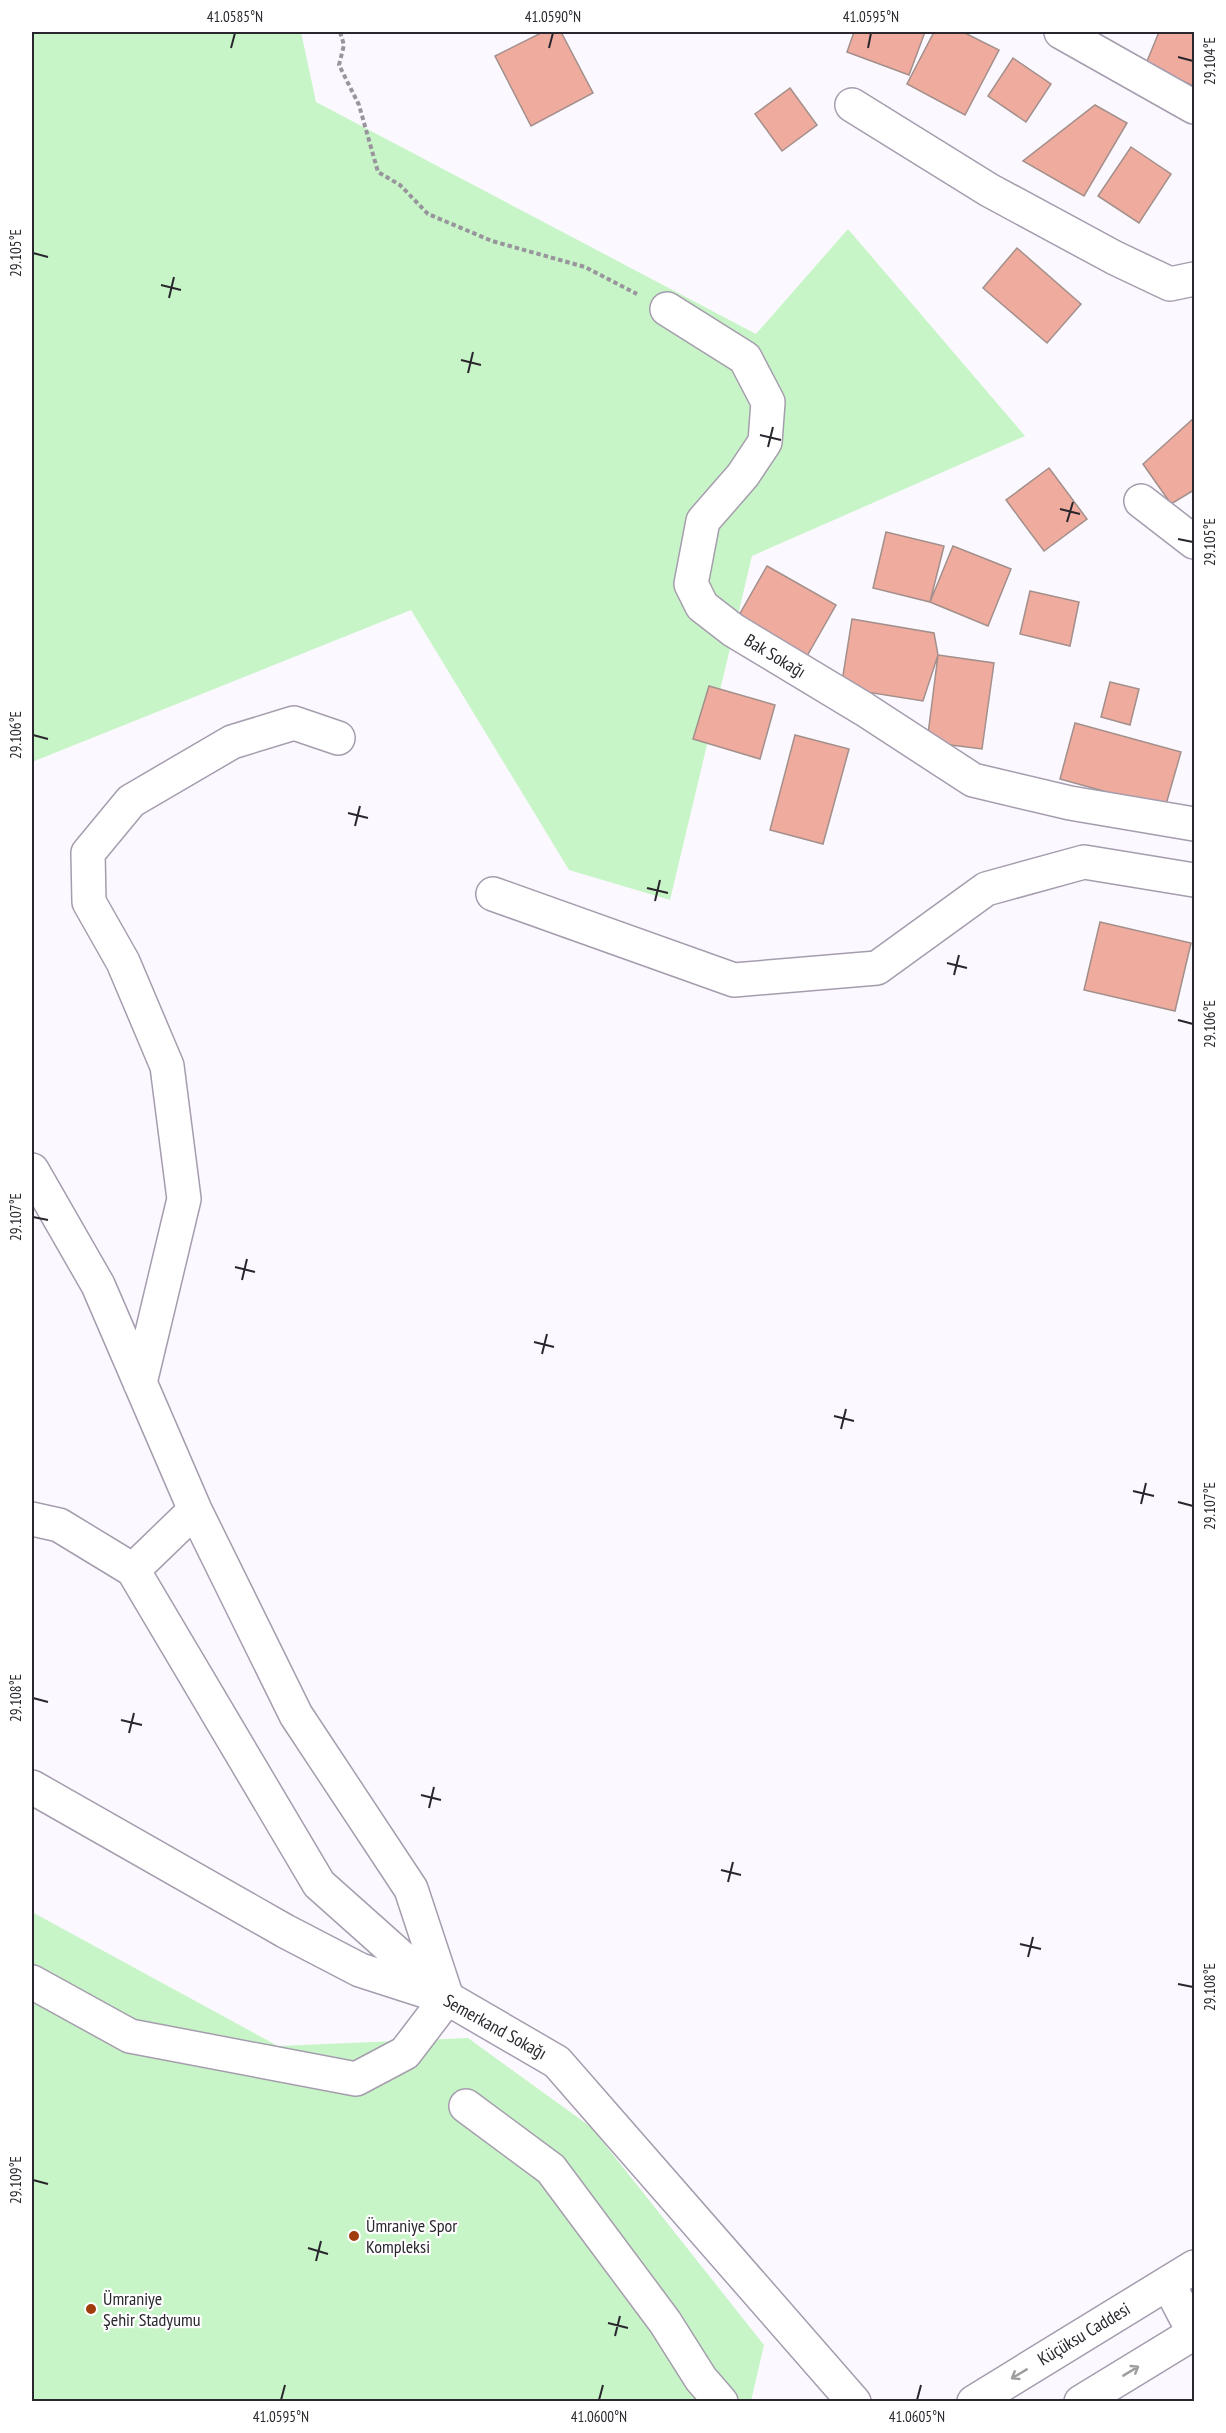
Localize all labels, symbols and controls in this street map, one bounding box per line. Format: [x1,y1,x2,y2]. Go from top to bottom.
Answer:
text: 41.0585°N [207,7,263,26]
text: 41.0590°N [525,7,581,26]
text: 41.0595°N [843,7,899,26]
text: 29.104°E [1200,37,1219,85]
text: 29.105°E [6,229,25,277]
text: 29.105°E [1200,518,1219,566]
street label: Bak Sokağı [740,628,810,683]
text: 29.106°E [6,711,25,759]
text: 29.106°E [1200,1000,1219,1048]
text: 29.107°E [6,1193,25,1241]
text: 29.107°E [1200,1482,1219,1530]
text: 29.108°E [6,1674,25,1722]
text: 29.108°E [1200,1963,1219,2011]
street label: Semerkand Sokağı [440,1989,551,2064]
text: 29.109°E [6,2156,25,2204]
place label: Ümraniye Spor Kompleksi [366,2214,457,2258]
marker: Ümraniye Spor Kompleksi [347,2229,361,2243]
place label: Ümraniye Şehir Stadyumu [103,2287,200,2331]
street label: Küçüksu Caddesi [1033,2297,1134,2370]
marker: Ümraniye Şehir Stadyumu [84,2302,98,2316]
one-way arrow [1122,2365,1139,2377]
one-way arrow [1011,2369,1028,2381]
text: 41.0595°N [253,2407,309,2426]
text: 41.0600°N [571,2407,627,2426]
text: 41.0605°N [889,2407,945,2426]

